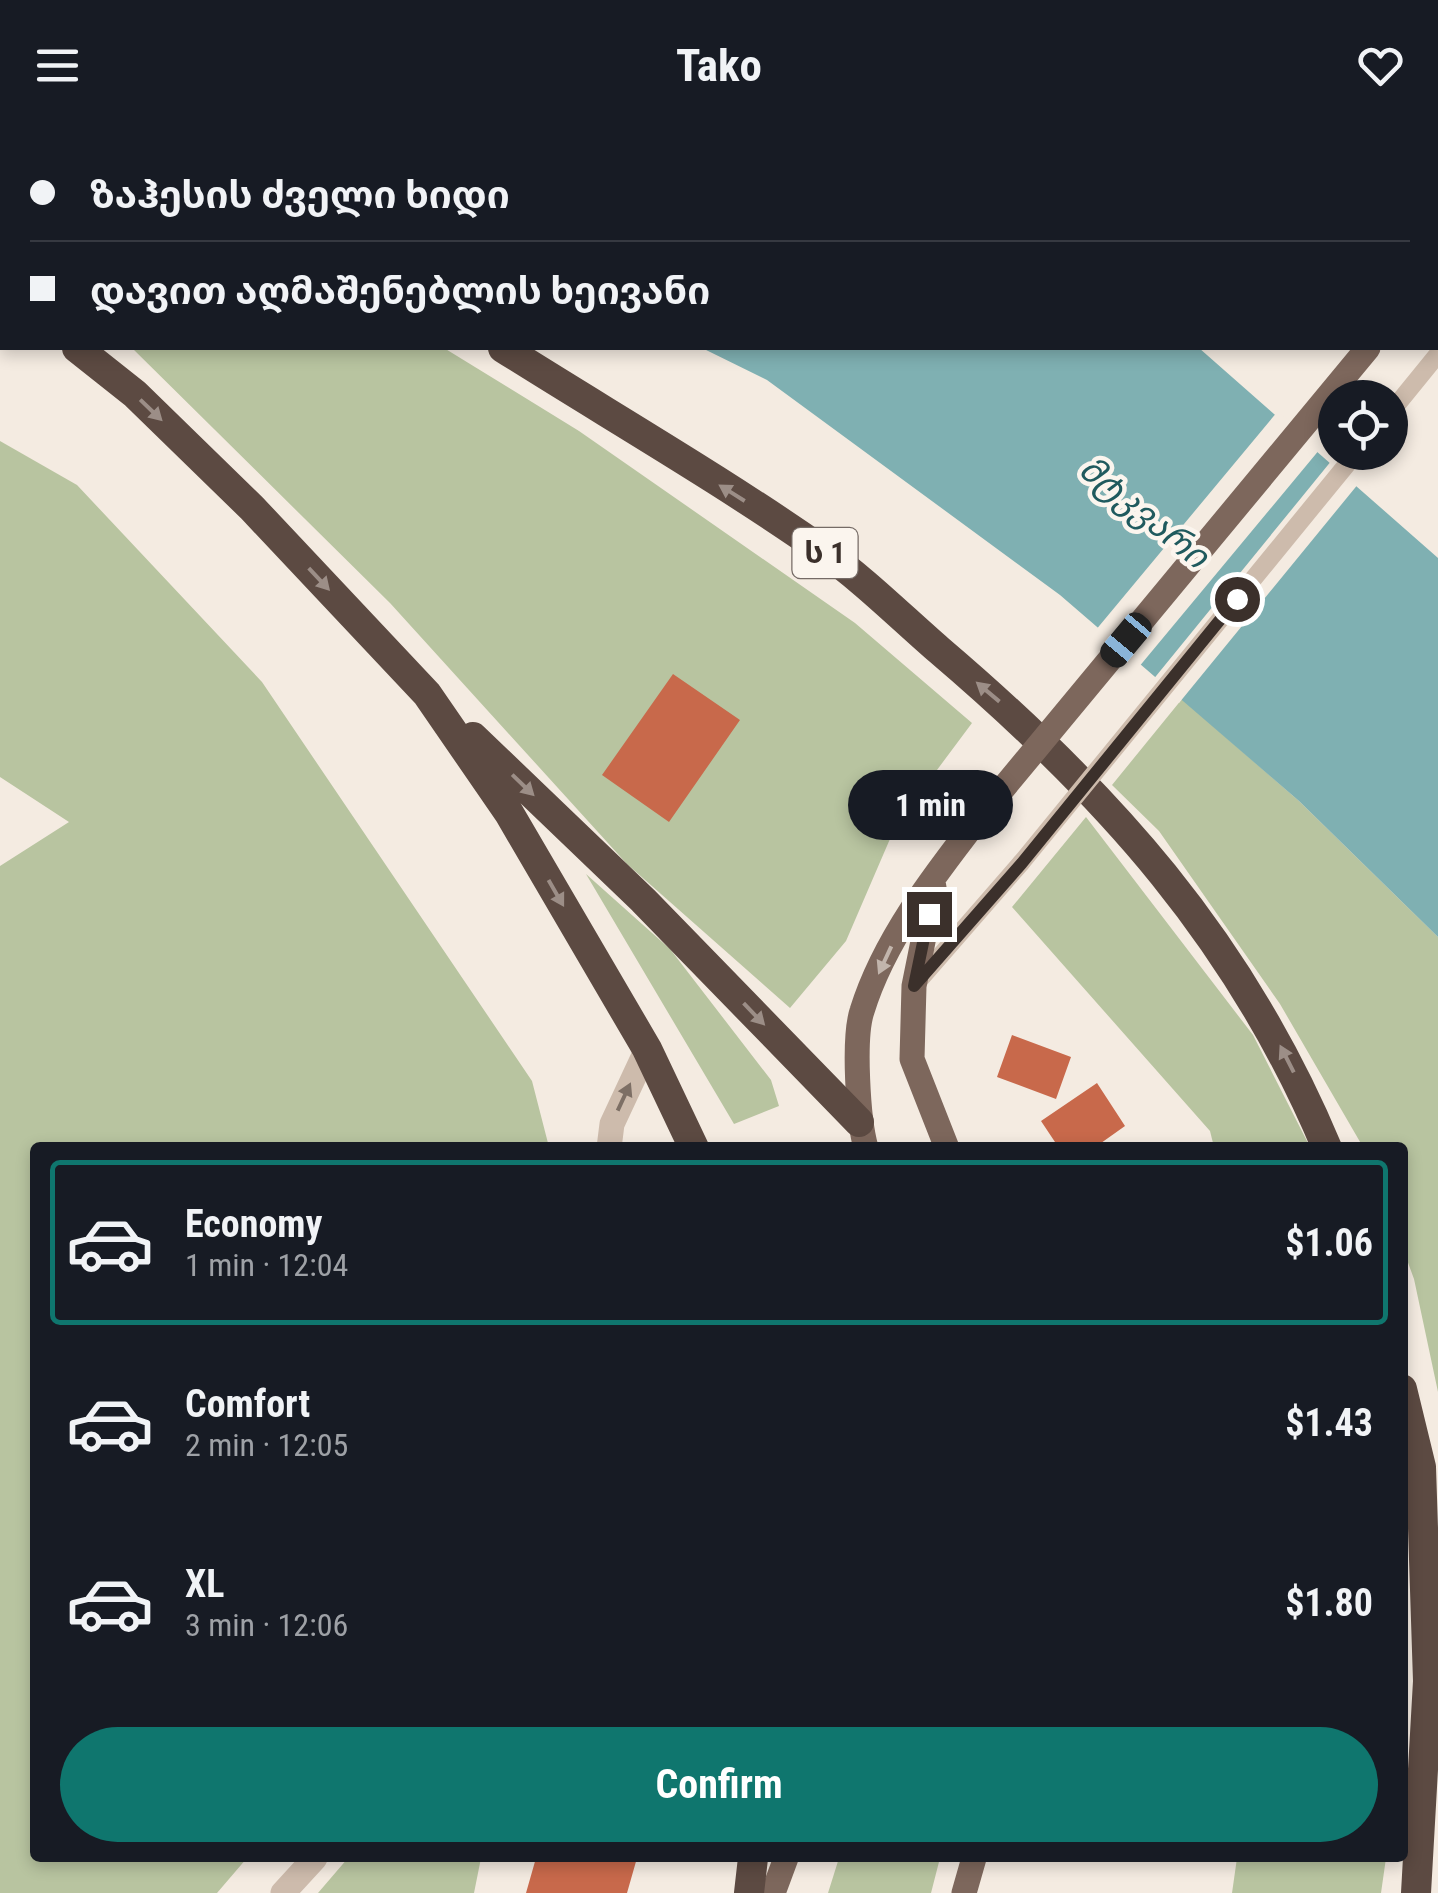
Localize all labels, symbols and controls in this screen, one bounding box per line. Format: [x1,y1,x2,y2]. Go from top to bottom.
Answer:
icon: menu [30,38,85,93]
icon: heart [1353,38,1408,93]
text: Tako [676,39,762,92]
text: ზაჰესის ძველი ხიდი [90,173,510,217]
text: დავით აღმაშენებლის ხეივანი [90,269,710,313]
map controls [1318,380,1408,470]
button: locate [1318,380,1408,470]
one-way arrow [139,398,163,421]
water label: მტკვარი [1071,448,1218,578]
one-way arrow [718,485,745,503]
road number: ს 1 [792,528,858,578]
one-way arrow [307,567,330,591]
route start [1215,577,1260,622]
car [1095,607,1157,673]
one-way arrow [976,681,1001,703]
callout: 1 min [846,769,1012,839]
one-way arrow [511,773,535,796]
text: 1 min [895,786,966,824]
one-way arrow [547,879,564,907]
route end [907,892,952,937]
one-way arrow [877,946,894,975]
one-way arrow [742,1002,765,1026]
one-way arrow [1279,1044,1296,1073]
one-way arrow [616,1082,633,1111]
icon: car [65,1198,155,1288]
text: Economy [185,1202,322,1246]
text: $1.06 [1285,1221,1373,1265]
text: 1 min · 12:04 [185,1246,348,1284]
icon: car [65,1378,155,1468]
text: Comfort [185,1382,310,1426]
text: $1.43 [1285,1401,1373,1445]
text: 2 min · 12:05 [185,1426,348,1464]
icon: car [65,1558,155,1648]
text: XL [185,1562,224,1606]
text: $1.80 [1285,1581,1373,1625]
text: 3 min · 12:06 [185,1606,348,1644]
button: Confirm [60,1727,1378,1842]

